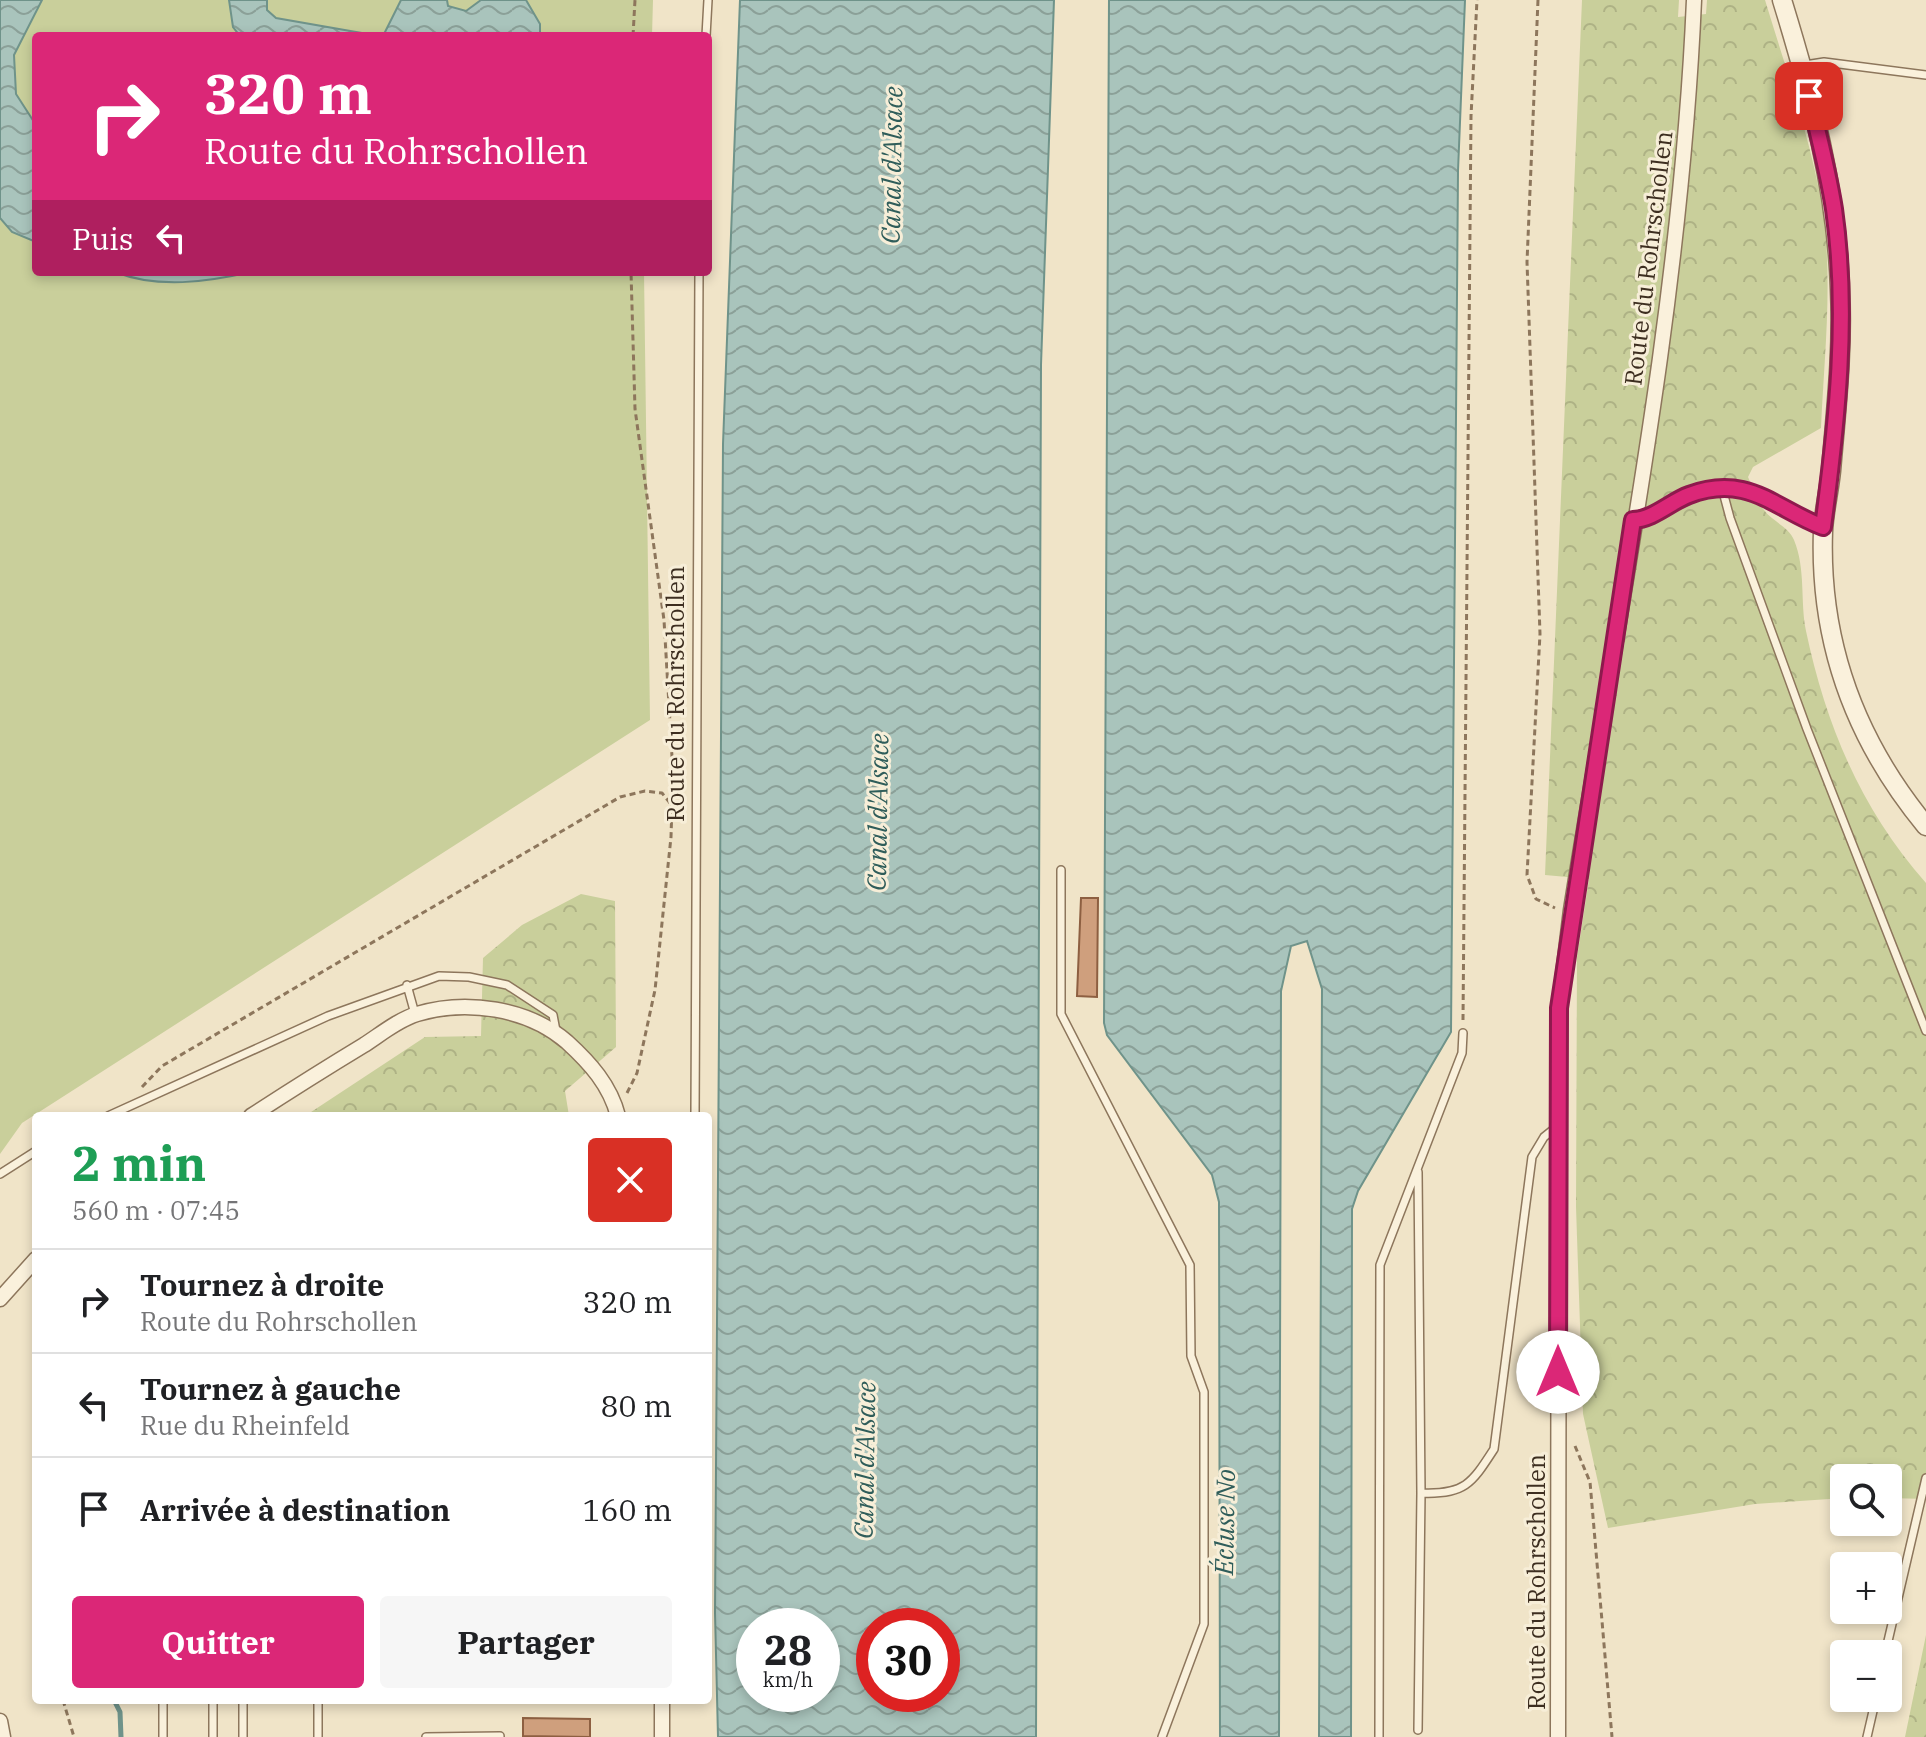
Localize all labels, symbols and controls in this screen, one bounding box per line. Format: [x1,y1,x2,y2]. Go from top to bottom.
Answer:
text: 320 m [204,57,372,129]
pin [1775,62,1843,130]
icon: right [72,64,176,168]
icon: arrive [1787,74,1831,118]
water label: Canal d'Alsace [873,85,909,244]
text: Route du Rohrschollen [204,127,588,174]
street label: Route du Rohrschollen [1617,129,1679,387]
icon: left [149,216,193,260]
text: Puis [72,219,133,258]
street label: Route du Rohrschollen [659,566,691,822]
water label: Canal d'Alsace [859,732,895,891]
text: 2 min [72,1132,206,1194]
button: close [588,1138,672,1222]
text: 560 m · 07:45 [72,1193,240,1227]
text: Tournez à droite [140,1265,384,1304]
icon: right [72,1279,116,1323]
text: 320 m [582,1282,672,1321]
text: Route du Rohrschollen [140,1304,418,1338]
position arrow [1516,1330,1600,1414]
text: Tournez à gauche [140,1369,401,1408]
water label: Canal d'Alsace [846,1380,882,1539]
icon: left [72,1383,116,1427]
text: 80 m [600,1386,672,1425]
text: Rue du Rheinfeld [140,1408,350,1442]
street label: Route du Rohrschollen [1520,1454,1552,1710]
map controls [1830,1464,1902,1712]
button: search [1830,1464,1902,1536]
water label: Écluse No [1206,1469,1242,1576]
icon: arrive [72,1487,116,1531]
text: Arrivée à destination [140,1490,450,1529]
text: 160 m [582,1490,672,1529]
button: + [1830,1552,1902,1624]
button: Quitter [72,1596,364,1688]
button: Partager [380,1596,672,1688]
speed limit sign: 30 [856,1608,960,1712]
text: 28 [764,1624,812,1676]
button: − [1830,1640,1902,1712]
text: km/h [763,1666,813,1693]

